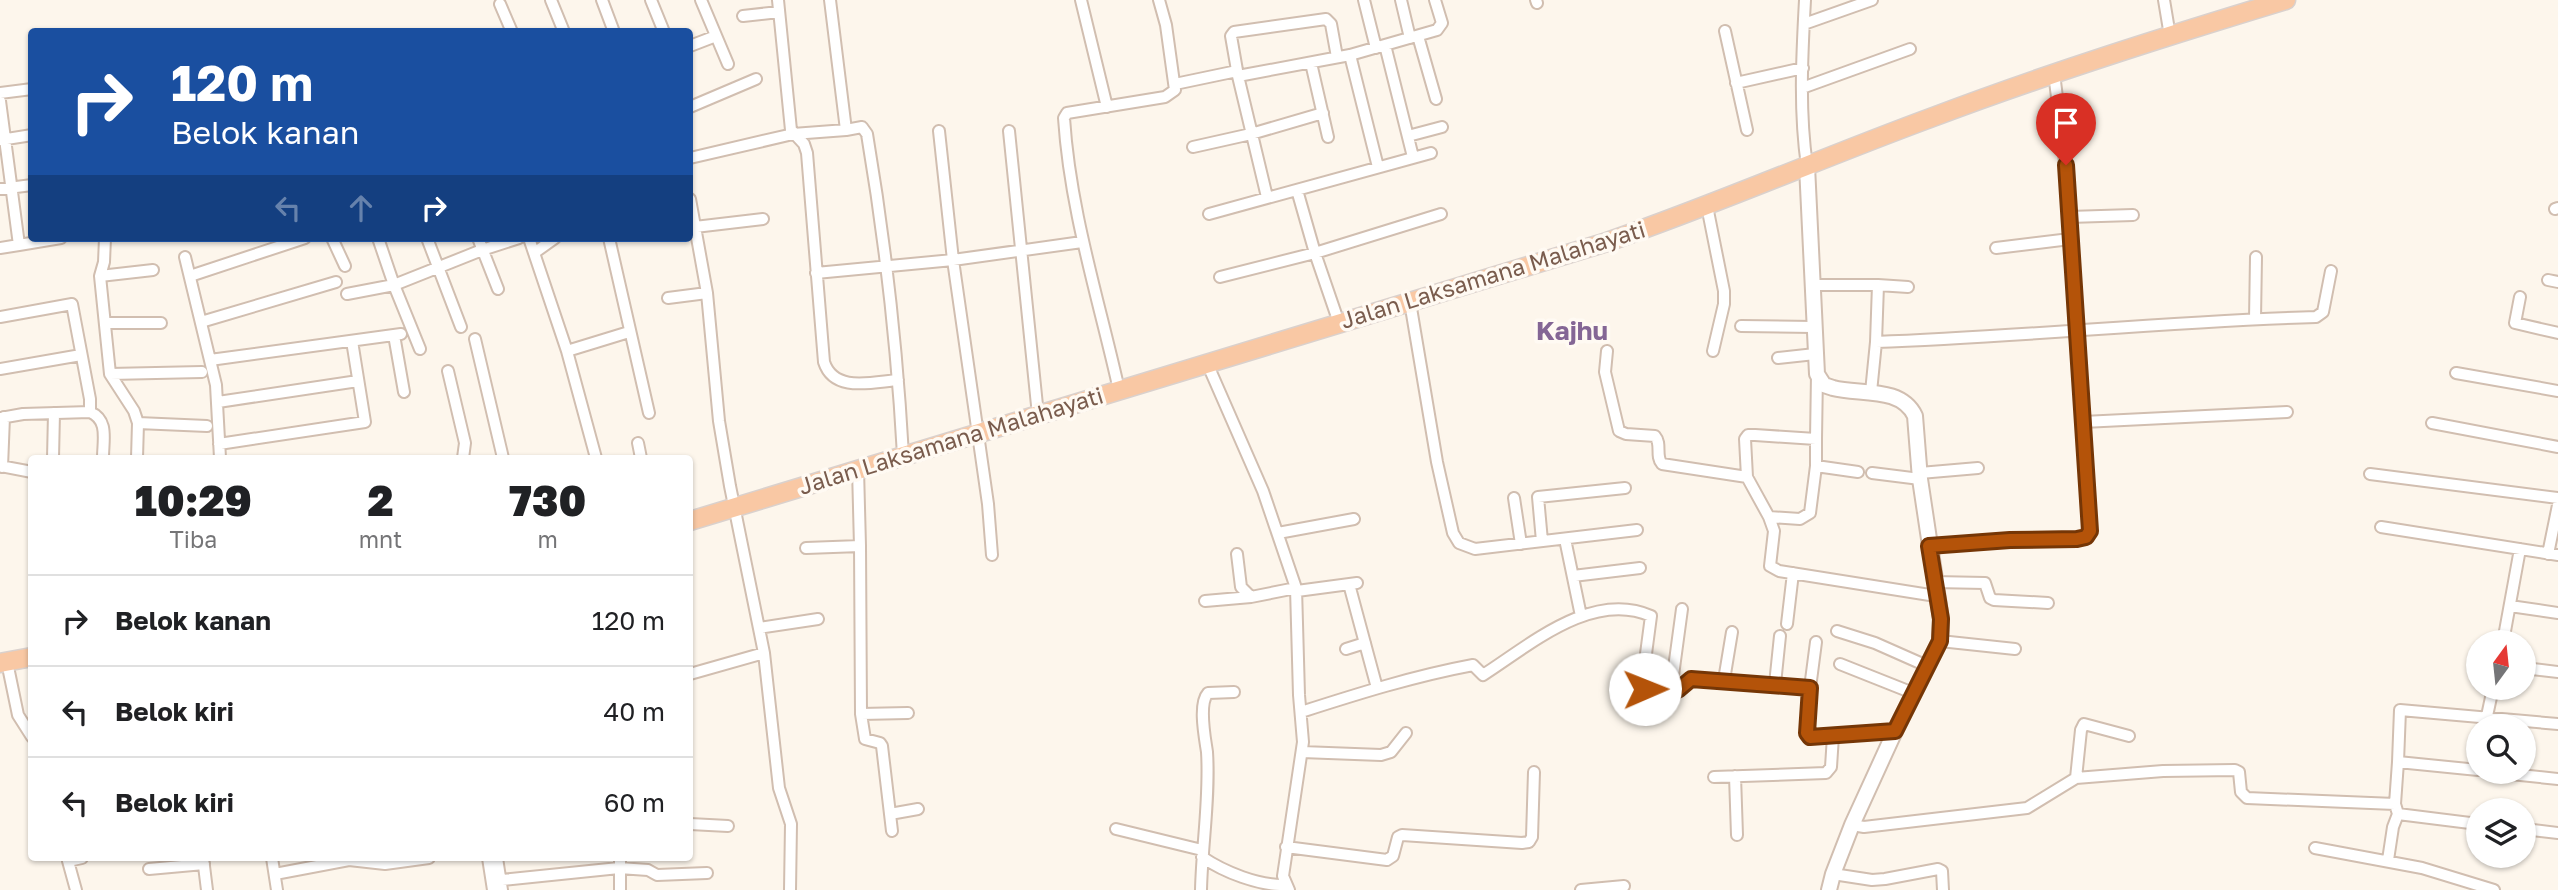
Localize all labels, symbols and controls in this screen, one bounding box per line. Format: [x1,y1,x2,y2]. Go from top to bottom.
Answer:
text: 120 m [171,53,313,112]
icon: right [56,56,147,147]
pin [2036,93,2096,165]
icon: arrive [2047,104,2085,142]
text: Belok kanan [171,113,359,151]
icon: left [269,189,307,227]
icon: ahead [342,189,380,227]
icon: right [415,189,453,227]
street label: Jalan Laksamana Malahayati [1337,214,1648,334]
district label: Kajhu [1536,315,1608,346]
street label: Jalan Laksamana Malahayati [795,380,1106,500]
text: 10:29 [135,475,252,525]
text: 2 [367,475,394,525]
text: 730 [509,475,586,525]
text: Tiba [170,525,217,553]
text: mnt [359,525,402,553]
text: m [537,525,558,553]
icon: right [56,602,94,640]
text: Belok kanan [115,605,271,636]
text: 120 m [592,605,665,636]
north arrow [2466,630,2536,700]
map controls [2466,630,2536,868]
position arrow [1608,652,1682,726]
icon: left [56,693,94,731]
text: Belok kiri [115,696,234,727]
text: 40 m [604,696,665,727]
button: search [2466,714,2536,784]
icon: left [56,784,94,822]
text: Belok kiri [115,787,234,818]
text: 60 m [604,787,665,818]
button: layers [2466,798,2536,868]

